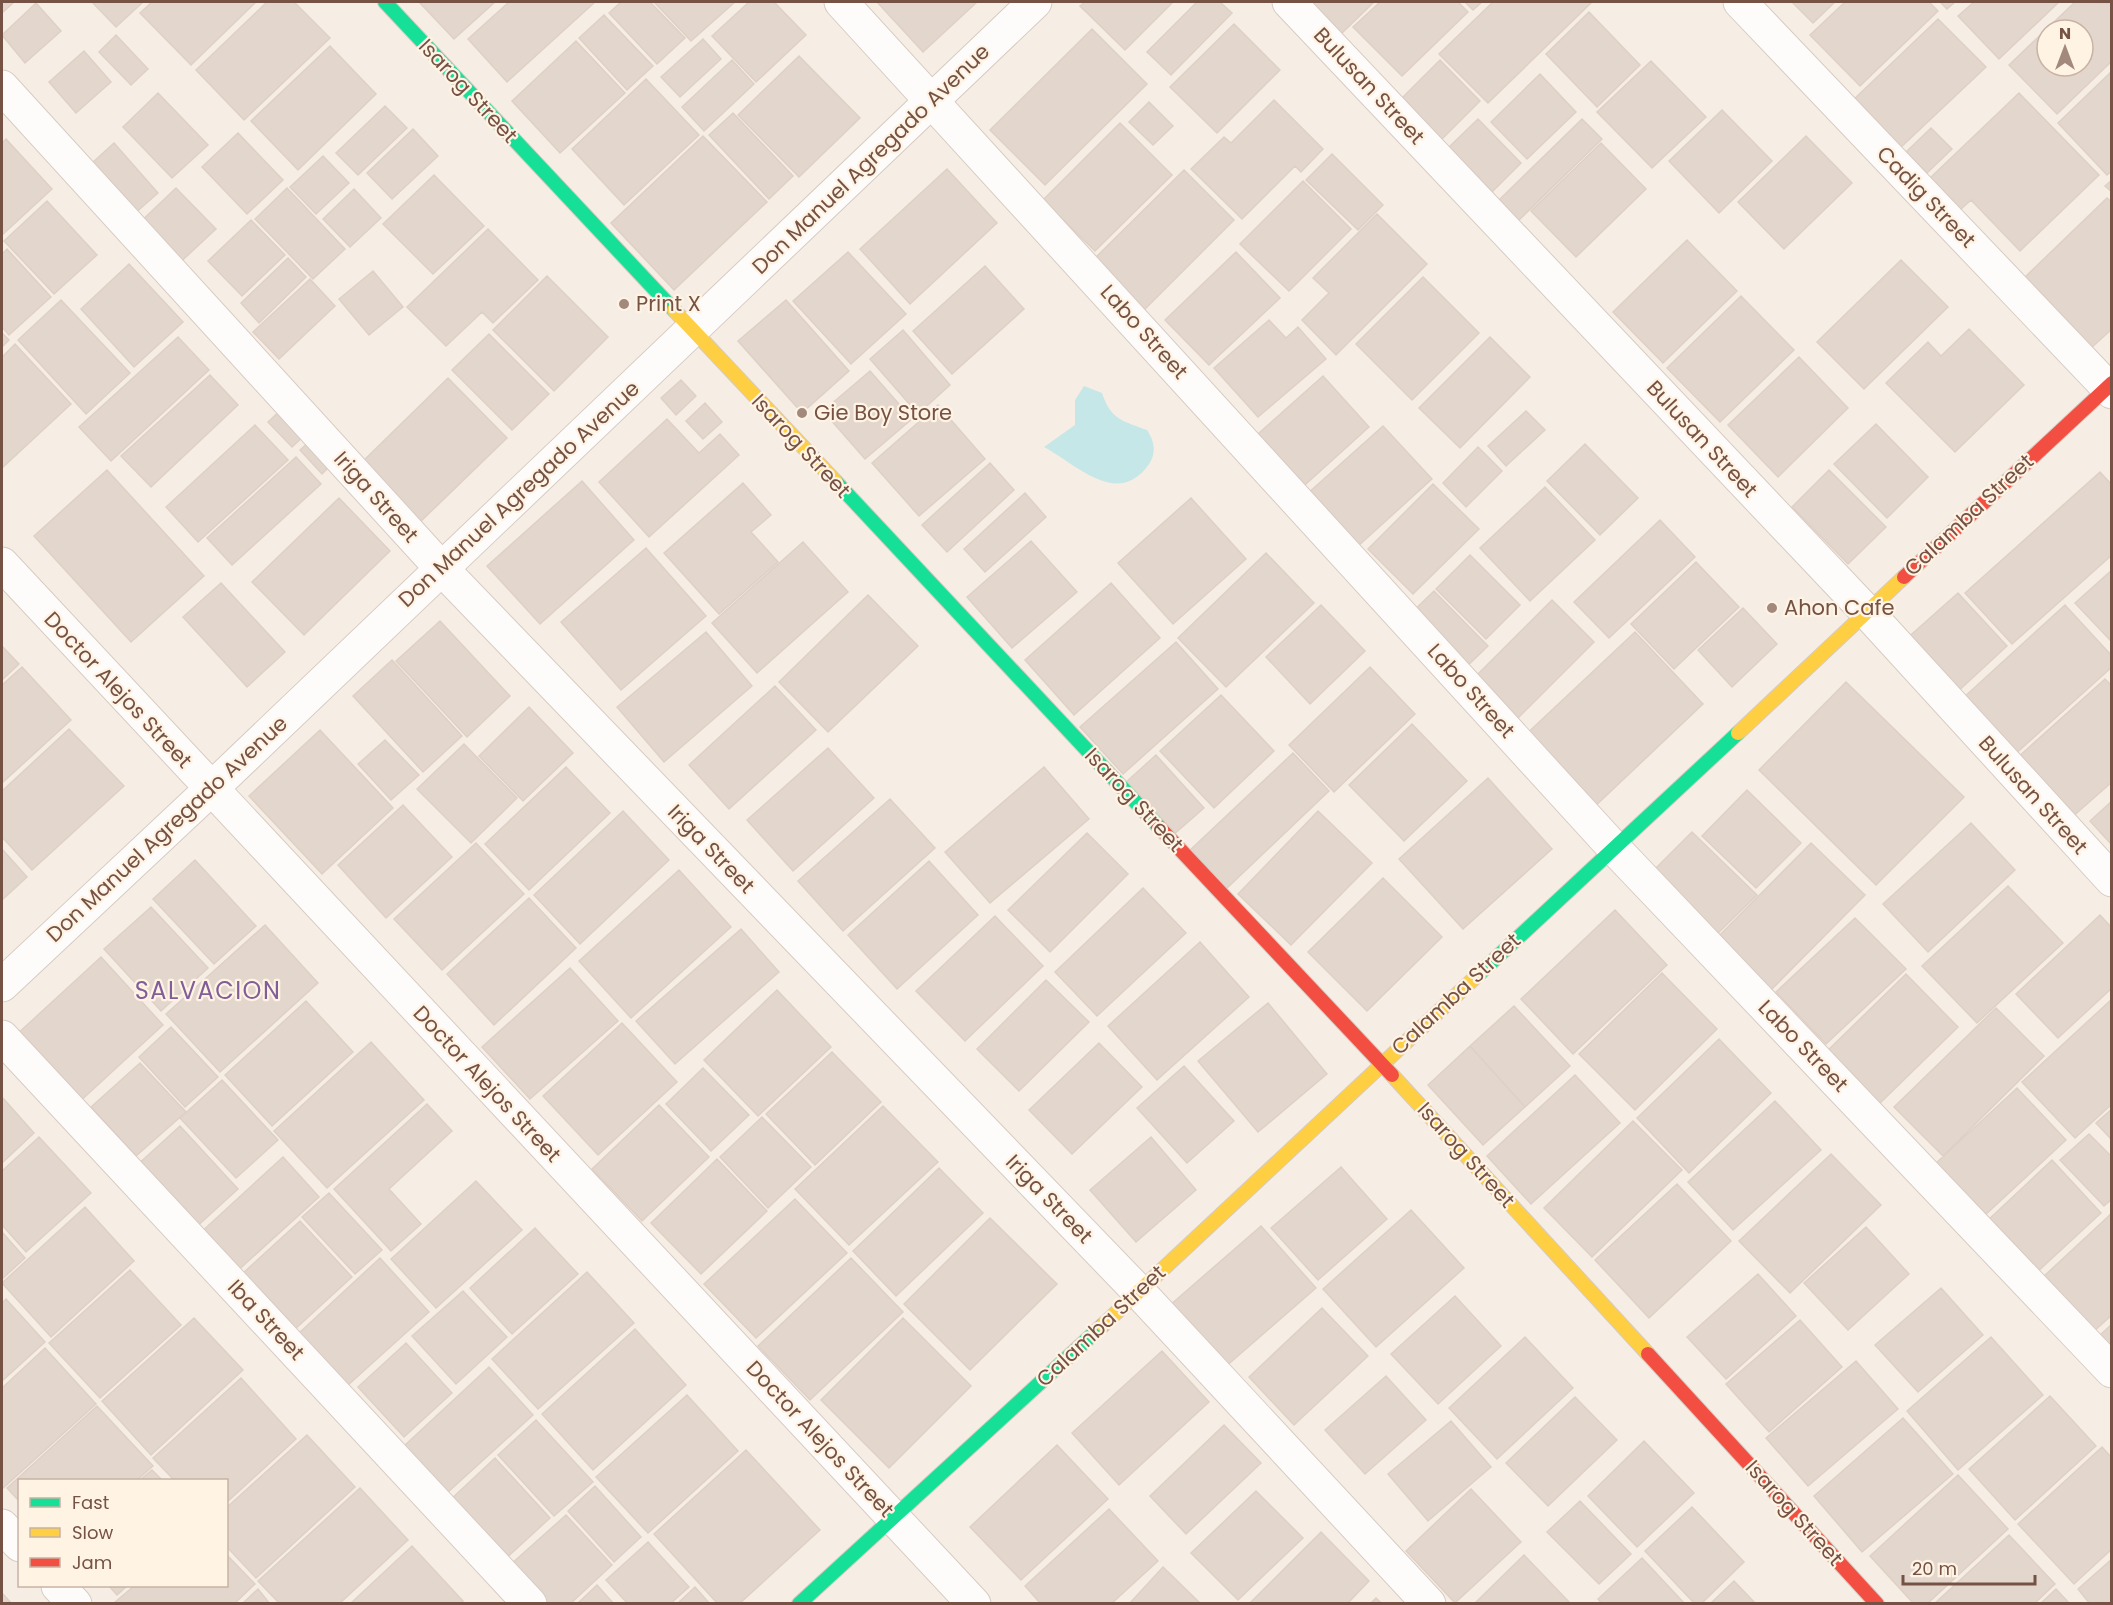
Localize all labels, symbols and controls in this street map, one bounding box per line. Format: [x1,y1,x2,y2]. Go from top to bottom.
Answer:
north arrow [2035,18,2095,78]
street label: Bulusan Street [1307,21,1431,151]
text: N [2059,22,2071,45]
street label: Isarog Street [412,32,524,149]
street label: Don Manuel Agregado Avenue [745,37,996,280]
street label: Cadig Street [1870,139,1982,254]
street label: Labo Street [1094,278,1195,385]
place label: Print X [636,289,701,318]
marker: Print X [617,297,631,311]
street label: Don Manuel Agregado Avenue [392,374,646,613]
street label: Bulusan Street [1640,374,1764,504]
street label: Isarog Street [745,387,857,504]
place label: Gie Boy Store [814,398,952,427]
marker: Gie Boy Store [795,406,809,420]
street label: Iriga Street [328,445,425,549]
street label: Calamba Street [1898,447,2040,582]
place label: Ahon Cafe [1784,593,1894,622]
marker: Ahon Cafe [1765,601,1779,615]
street label: Doctor Alejos Street [38,605,199,774]
street label: Labo Street [1421,637,1522,744]
street label: Don Manuel Agregado Avenue [40,709,294,948]
street label: Bulusan Street [1972,729,2095,860]
street label: Isarog Street [1078,741,1190,858]
street label: Iriga Street [661,798,761,900]
street label: Calamba Street [1385,926,1527,1061]
district label: SALVACION [135,974,281,1007]
street label: Labo Street [1752,993,1855,1098]
street label: Doctor Alejos Street [407,999,568,1168]
street label: Isarog Street [1411,1096,1522,1214]
street label: Iriga Street [999,1148,1099,1250]
street label: Calamba Street [1030,1258,1172,1393]
street label: Iba Street [221,1273,311,1366]
street label: Doctor Alejos Street [740,1354,901,1523]
street label: Isarog Street [1739,1454,1850,1572]
legend [18,1479,228,1587]
text: Fast [72,1490,109,1515]
text: Slow [72,1520,114,1545]
scale bar [1903,1548,2035,1586]
text: Jam [72,1550,112,1575]
text: 20 m [1912,1556,1957,1581]

